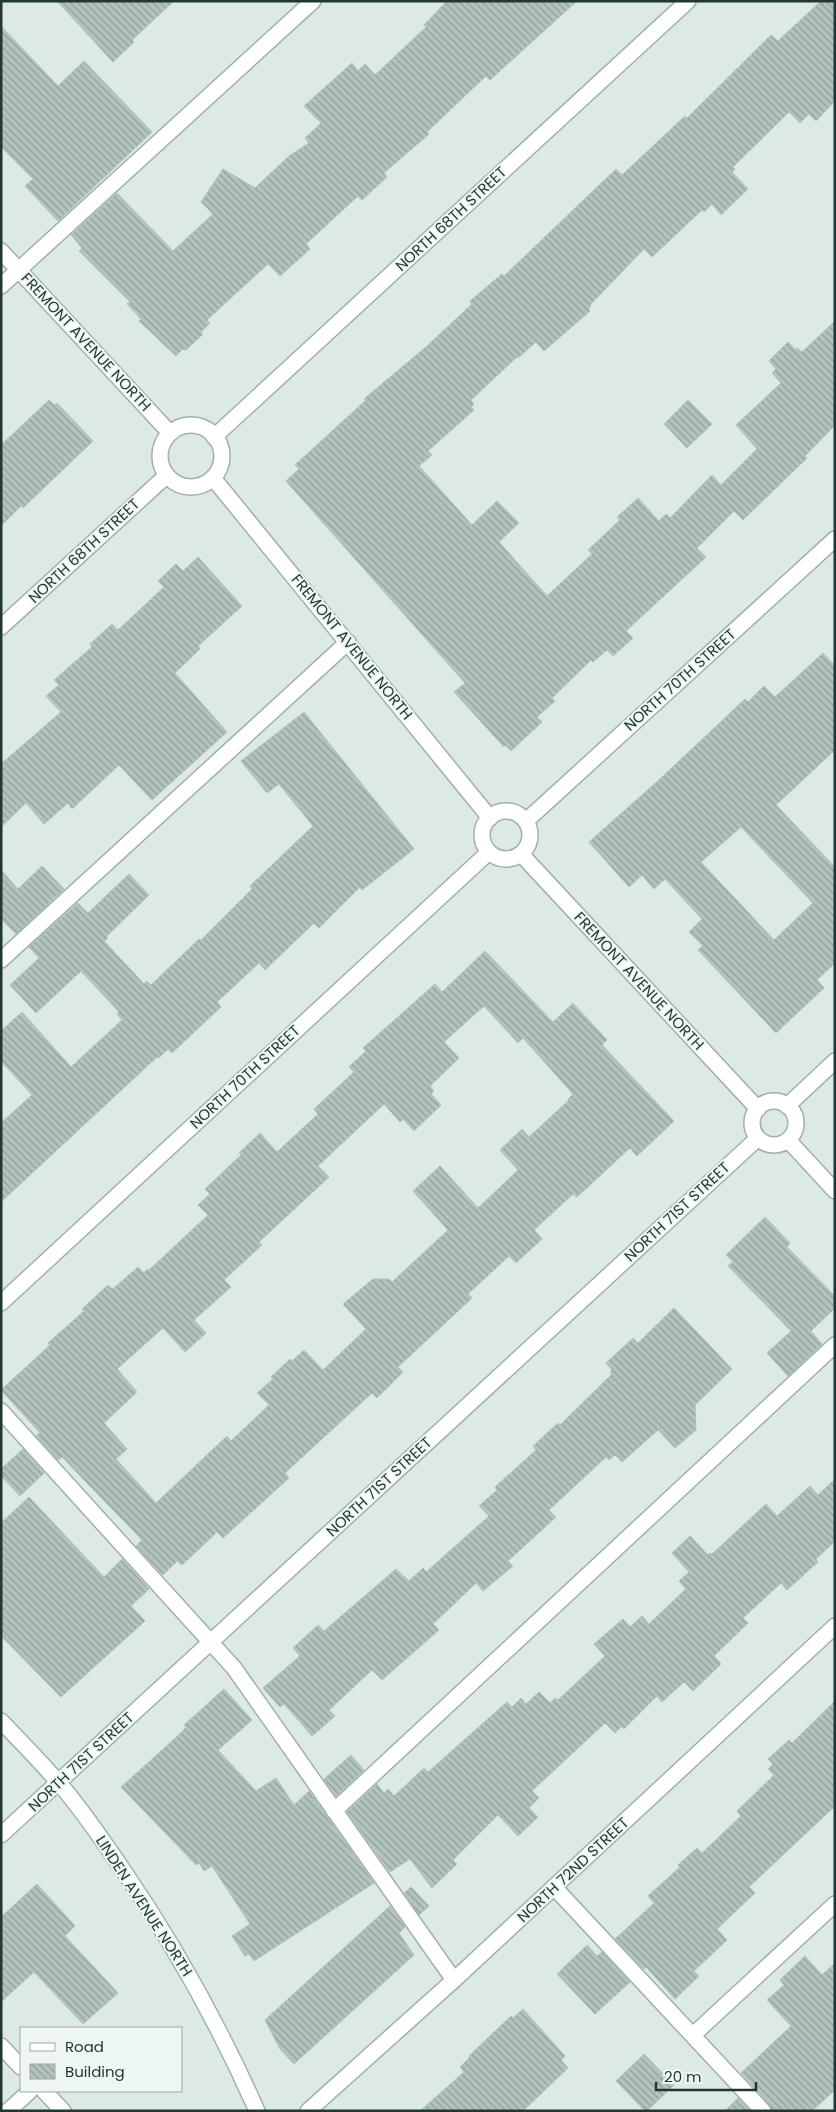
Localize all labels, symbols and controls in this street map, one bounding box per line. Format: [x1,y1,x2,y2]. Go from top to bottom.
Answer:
street label: NORTH 68TH STREET [390,162,511,276]
street label: FREMONT AVENUE NORTH [17,268,156,415]
street label: NORTH 68TH STREET [23,494,144,608]
street label: FREMONT AVENUE NORTH [287,569,418,724]
street label: NORTH 70TH STREET [619,624,740,735]
street label: FREMONT AVENUE NORTH [570,907,709,1054]
street label: NORTH 70TH STREET [185,1020,304,1133]
street label: NORTH 71ST STREET [619,1157,734,1266]
street label: NORTH 71ST STREET [321,1432,436,1541]
street label: NORTH 71ST STREET [23,1707,138,1816]
street label: NORTH 72ND STREET [512,1812,633,1927]
street label: LINDEN AVENUE NORTH [91,1831,198,1980]
legend [20,2027,182,2092]
text: Road [65,2036,104,2057]
scale bar [656,2060,756,2092]
text: Building [65,2061,125,2082]
text: 20 m [664,2066,702,2087]

